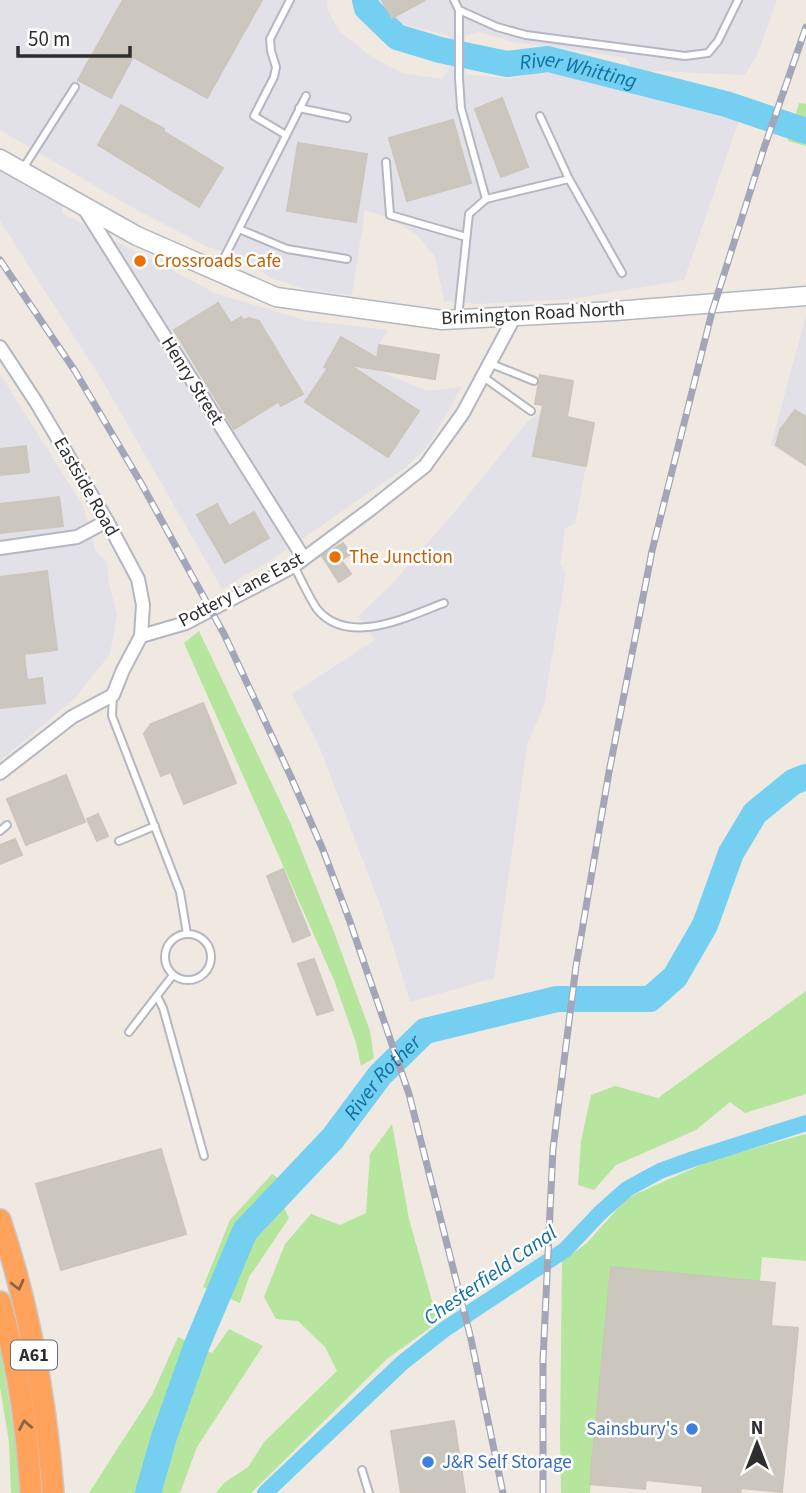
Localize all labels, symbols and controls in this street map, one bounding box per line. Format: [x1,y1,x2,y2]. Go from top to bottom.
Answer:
scale bar [18,14,130,58]
text: 50 m [28,24,70,54]
water label: River Whitting [518,44,640,96]
place label: Crossroads Cafe [154,248,281,275]
marker: Crossroads Cafe [132,253,148,269]
street label: Brimington Road North [440,296,626,332]
street label: Henry Street [154,332,230,431]
street label: Eastside Road [47,432,125,542]
place label: The Junction [349,544,453,571]
street label: Pottery Lane East [174,545,309,634]
marker: The Junction [327,549,343,565]
water label: River Rother [336,1027,428,1126]
water label: Chesterfield Canal [417,1217,563,1332]
one-way arrow [10,1279,24,1291]
road number: A61 [11,1340,57,1370]
north arrow [722,1409,792,1479]
text: N [751,1415,763,1442]
place label: Sainsbury's [586,1416,678,1443]
one-way arrow [18,1419,33,1431]
marker: Sainsbury's [684,1421,700,1437]
place label: J&R Self Storage [442,1449,572,1476]
marker: J&R Self Storage [420,1454,436,1470]

